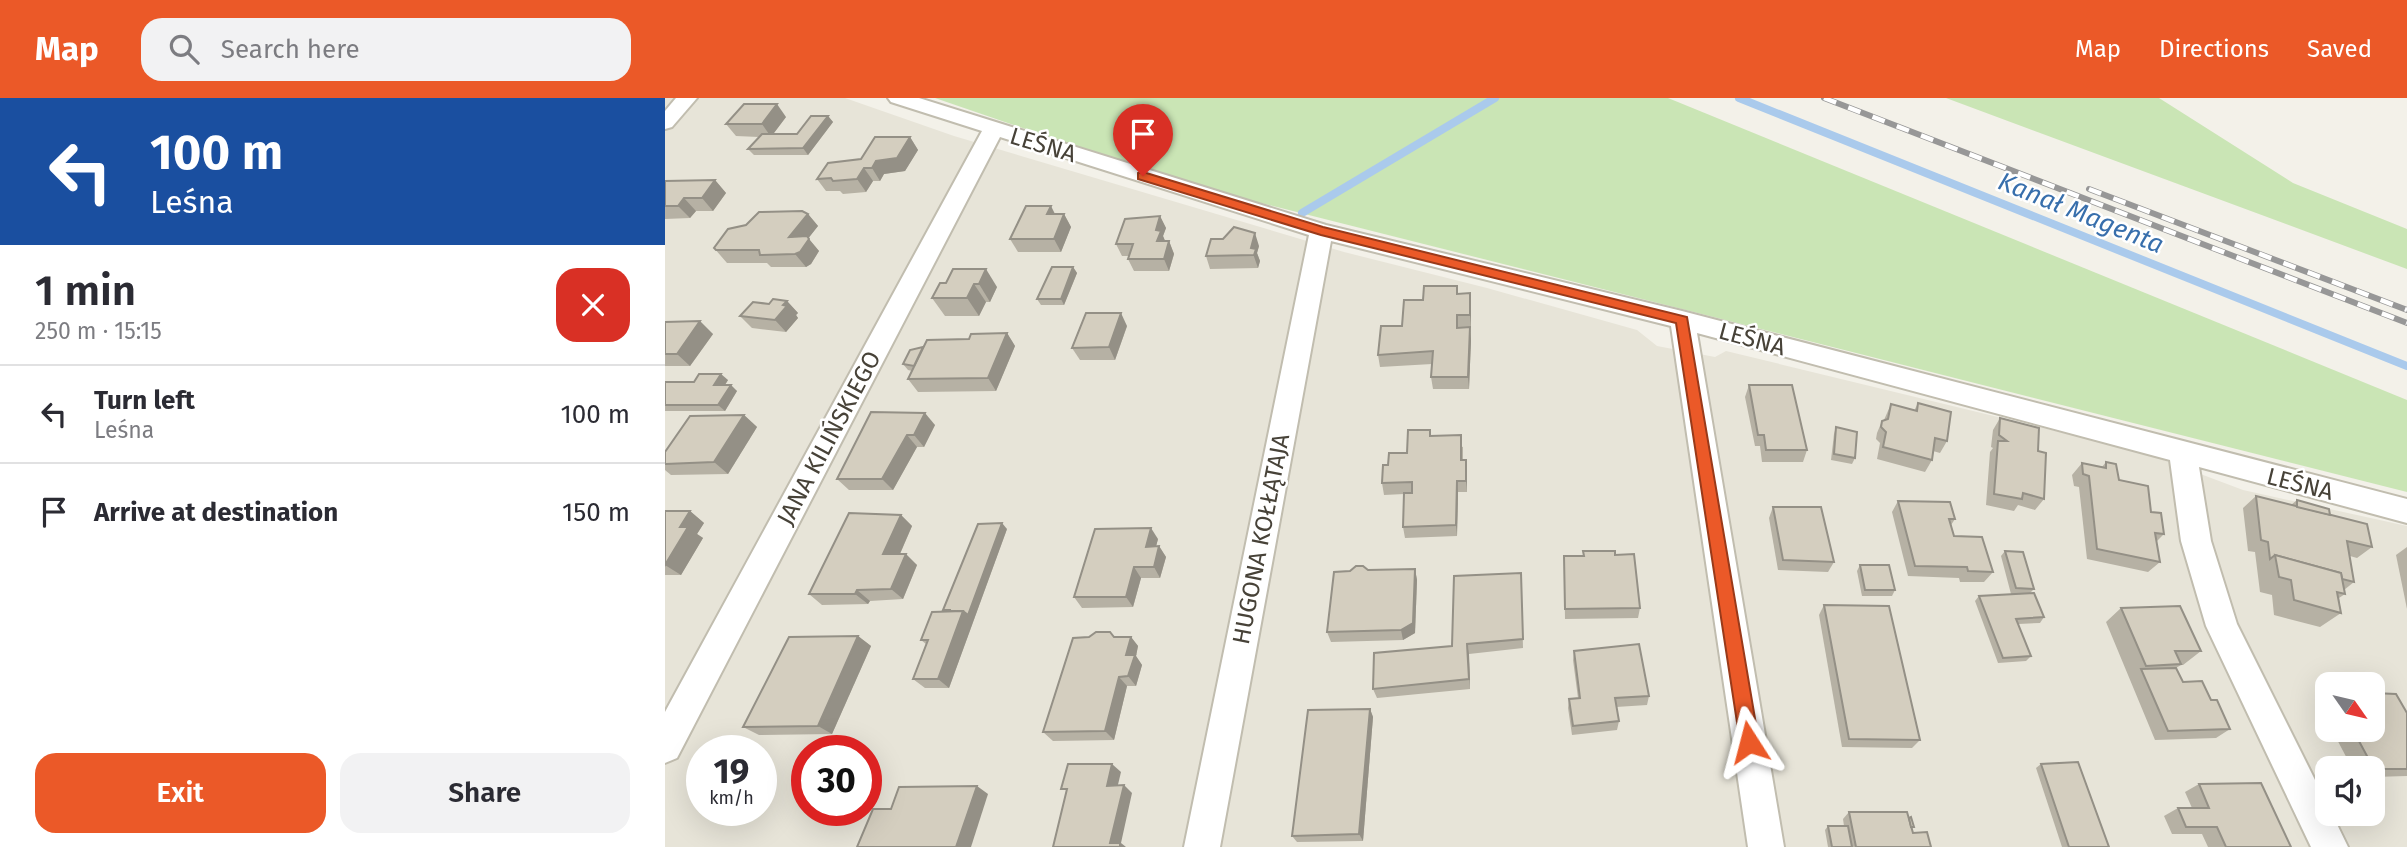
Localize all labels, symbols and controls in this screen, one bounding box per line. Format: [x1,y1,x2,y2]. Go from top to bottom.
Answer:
search box [141,18,631,81]
text: Map [35,29,99,69]
icon: search [165,30,203,68]
text: Search here [221,34,360,65]
text: Map [2075,35,2121,63]
text: Directions [2159,35,2269,63]
text: Saved [2307,35,2372,63]
pin [1113,104,1173,176]
icon: arrive [1124,115,1162,153]
street label: LEŚNA [1006,121,1080,168]
text: 100 m [150,123,283,182]
icon: left [35,126,126,217]
water label: Kanał Magenta [1994,166,2168,260]
text: Leśna [150,183,234,221]
text: 1 min [35,266,136,316]
button: close [556,268,630,342]
street label: LEŚNA [1716,316,1789,361]
text: 250 m · 15:15 [35,317,162,345]
street label: JANA KILIŃSKIEGO [770,346,887,530]
text: Turn left [94,385,195,416]
icon: left [35,395,73,433]
text: 100 m [561,399,630,430]
text: Leśna [94,416,154,444]
street label: HUGONA KOŁŁĄTAJA [1227,431,1295,647]
street label: LEŚNA [2264,461,2337,506]
icon: arrive [35,493,73,531]
text: Arrive at destination [94,497,338,528]
text: 150 m [562,497,630,528]
north arrow [2315,672,2385,742]
map controls [2315,672,2385,826]
position arrow [1712,705,1786,779]
speed limit sign: 30 [791,735,882,826]
text: 19 [714,750,749,792]
button: Exit [35,753,326,833]
button: Share [340,753,630,833]
button: sound [2315,756,2385,826]
text: km/h [709,787,754,809]

